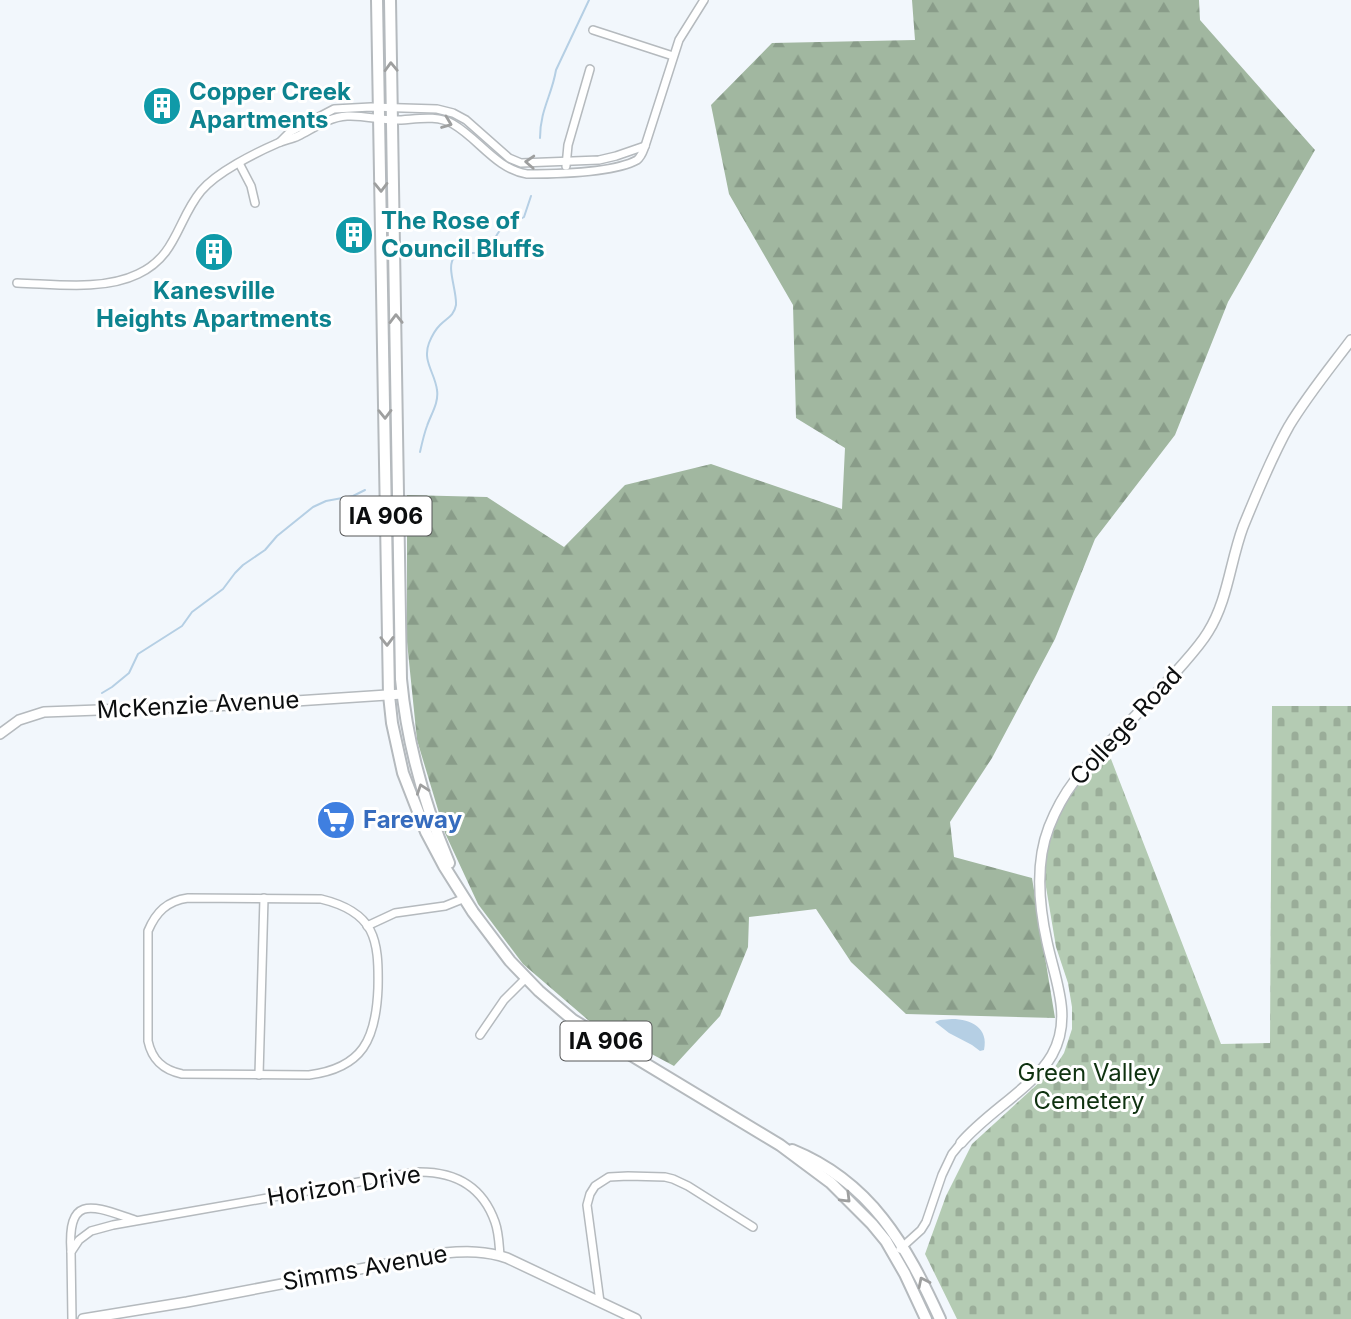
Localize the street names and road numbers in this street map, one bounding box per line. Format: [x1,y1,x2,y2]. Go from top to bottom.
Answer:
road number: IA 906 [340,496,432,536]
street label: College Road [1064,661,1188,791]
street label: McKenzie Avenue [96,685,300,724]
road number: IA 906 [560,1022,652,1060]
street label: Horizon Drive [265,1159,423,1212]
street label: Simms Avenue [280,1239,450,1296]

